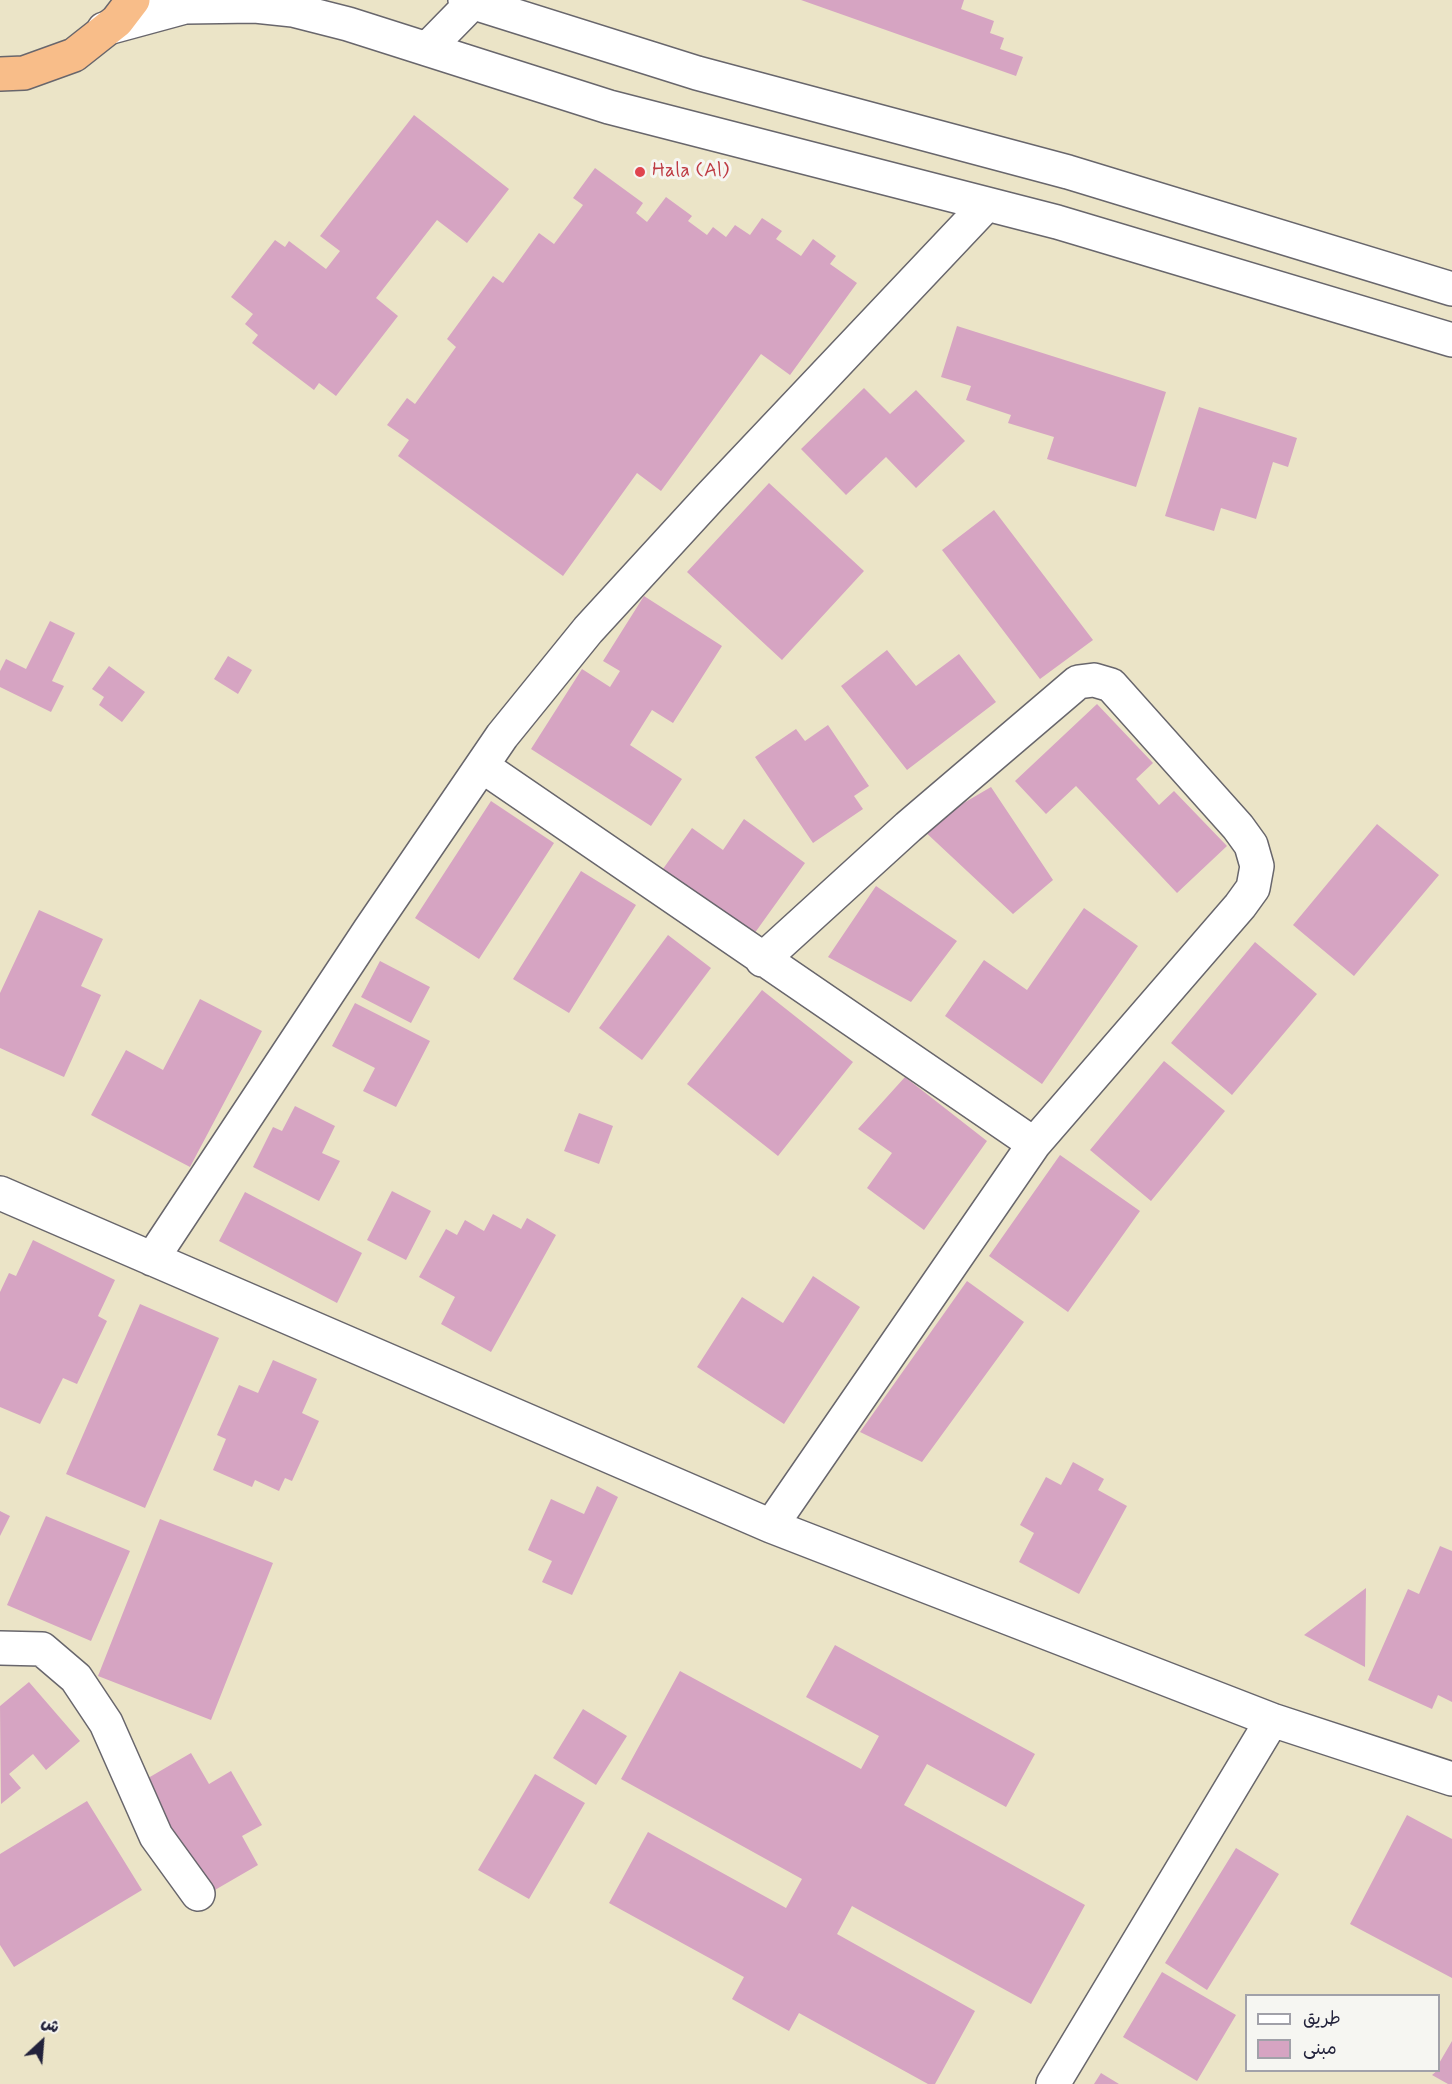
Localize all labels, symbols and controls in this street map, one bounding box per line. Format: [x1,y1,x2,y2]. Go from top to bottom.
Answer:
place label: Hala (Al) [652,160,729,184]
marker: Hala (Al) [633,165,647,179]
legend [1245,1994,1440,2072]
text: طريق [1303,2007,1341,2031]
north arrow [12,2012,72,2072]
text: ش [38,2012,63,2039]
text: مبنى [1303,2037,1337,2061]

